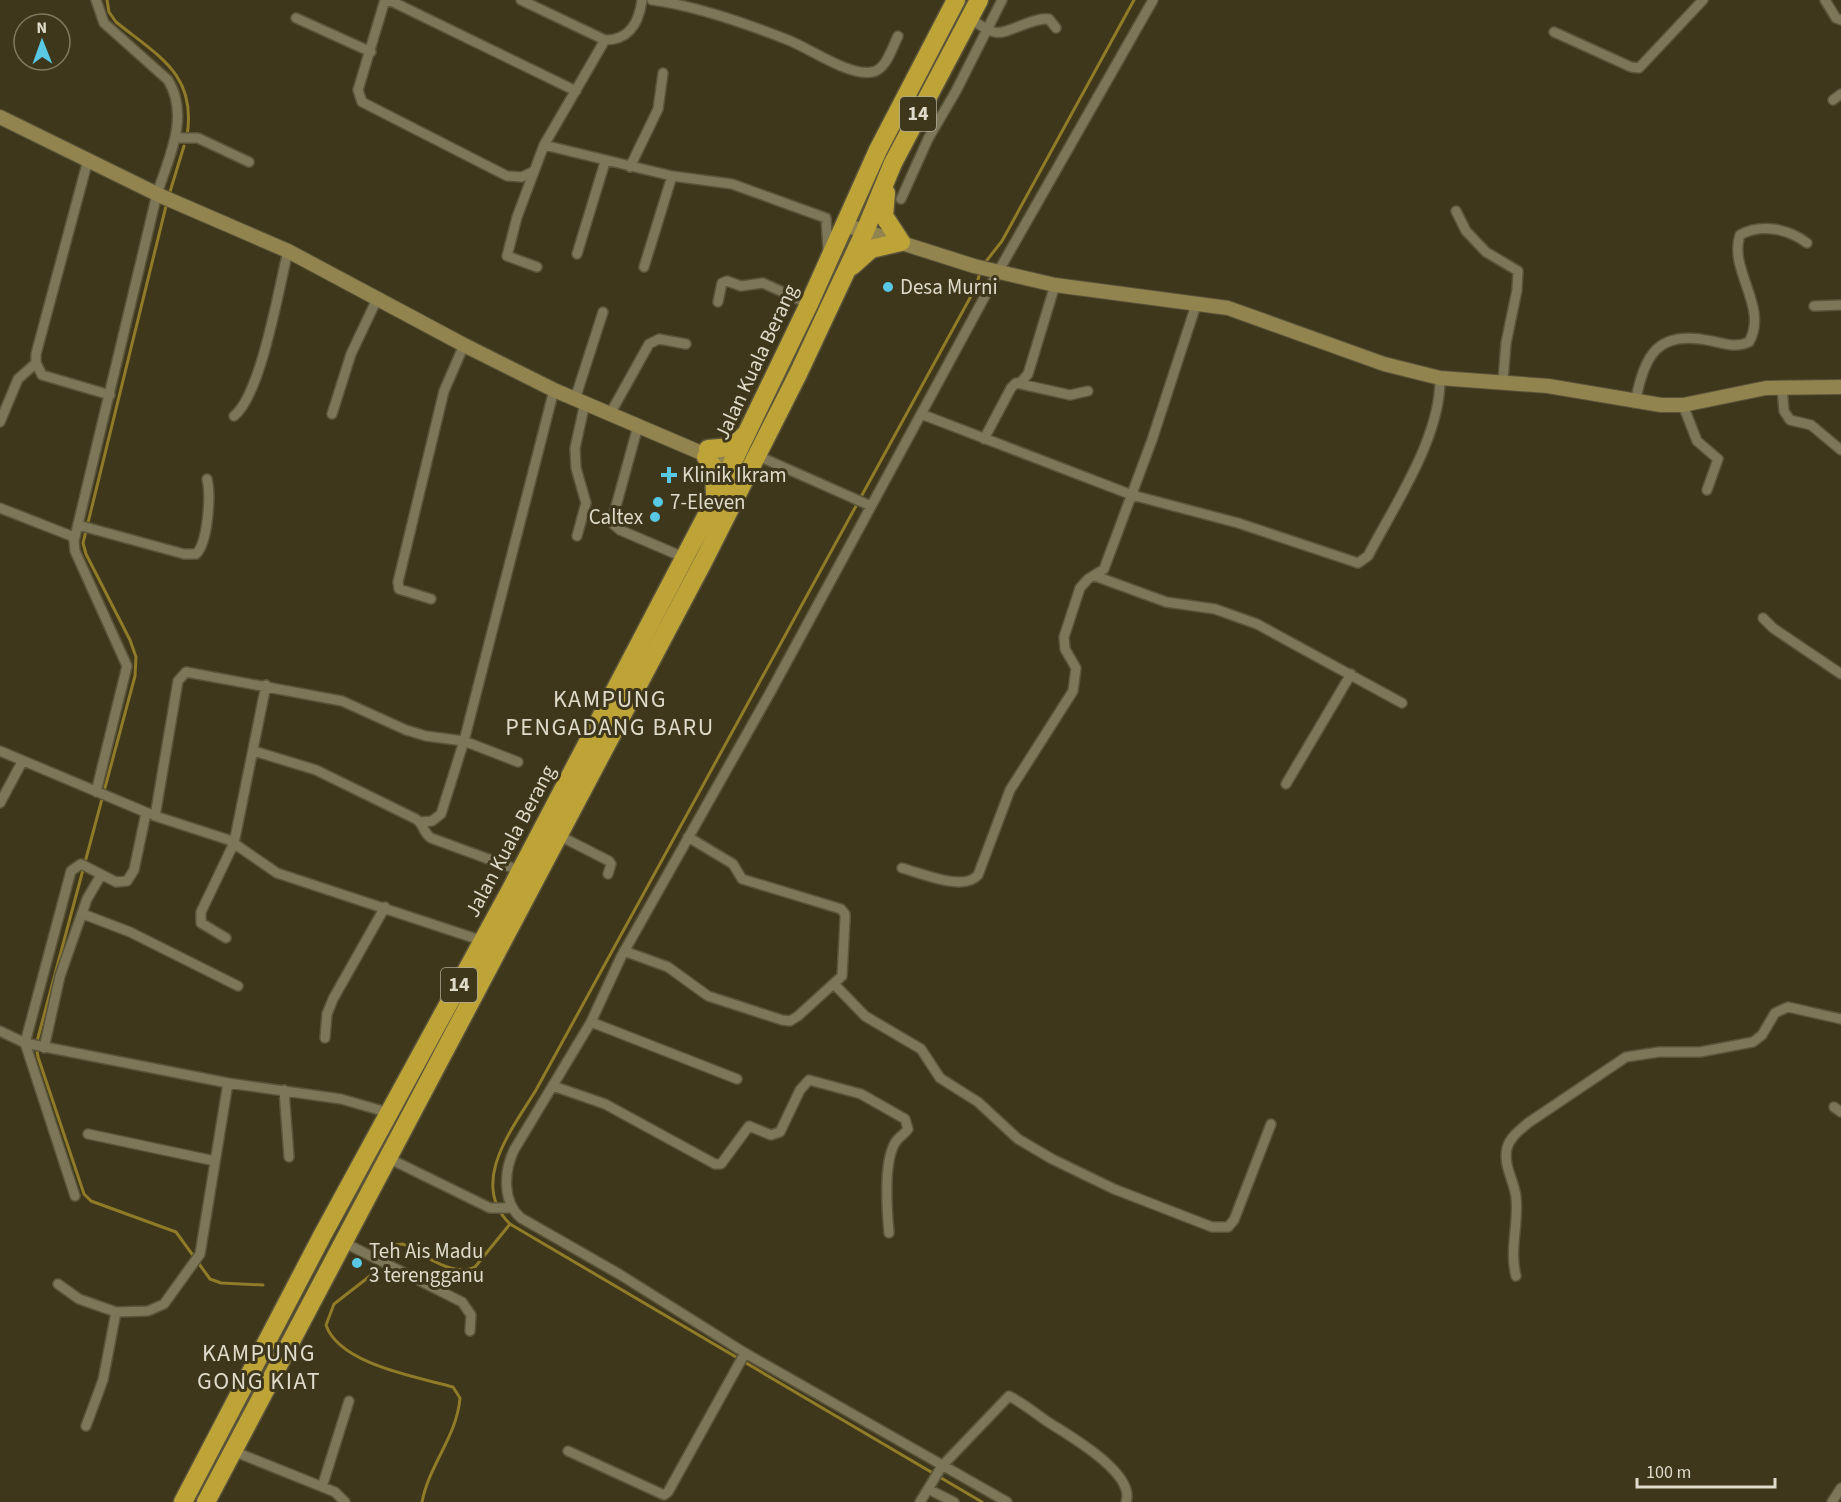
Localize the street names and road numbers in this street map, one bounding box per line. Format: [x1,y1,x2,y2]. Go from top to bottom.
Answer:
road number: 14 [900,97,936,131]
street label: Jalan Kuala Berang [707,279,805,445]
street label: Jalan Kuala Berang [457,759,563,922]
road number: 14 [441,968,477,1002]

